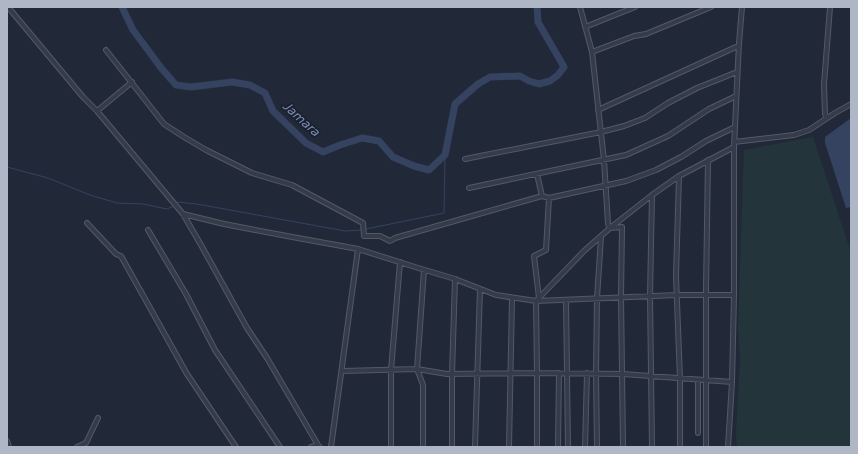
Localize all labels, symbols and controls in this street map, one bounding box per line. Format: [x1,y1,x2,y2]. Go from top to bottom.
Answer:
water label: Jamara [279,98,324,140]

